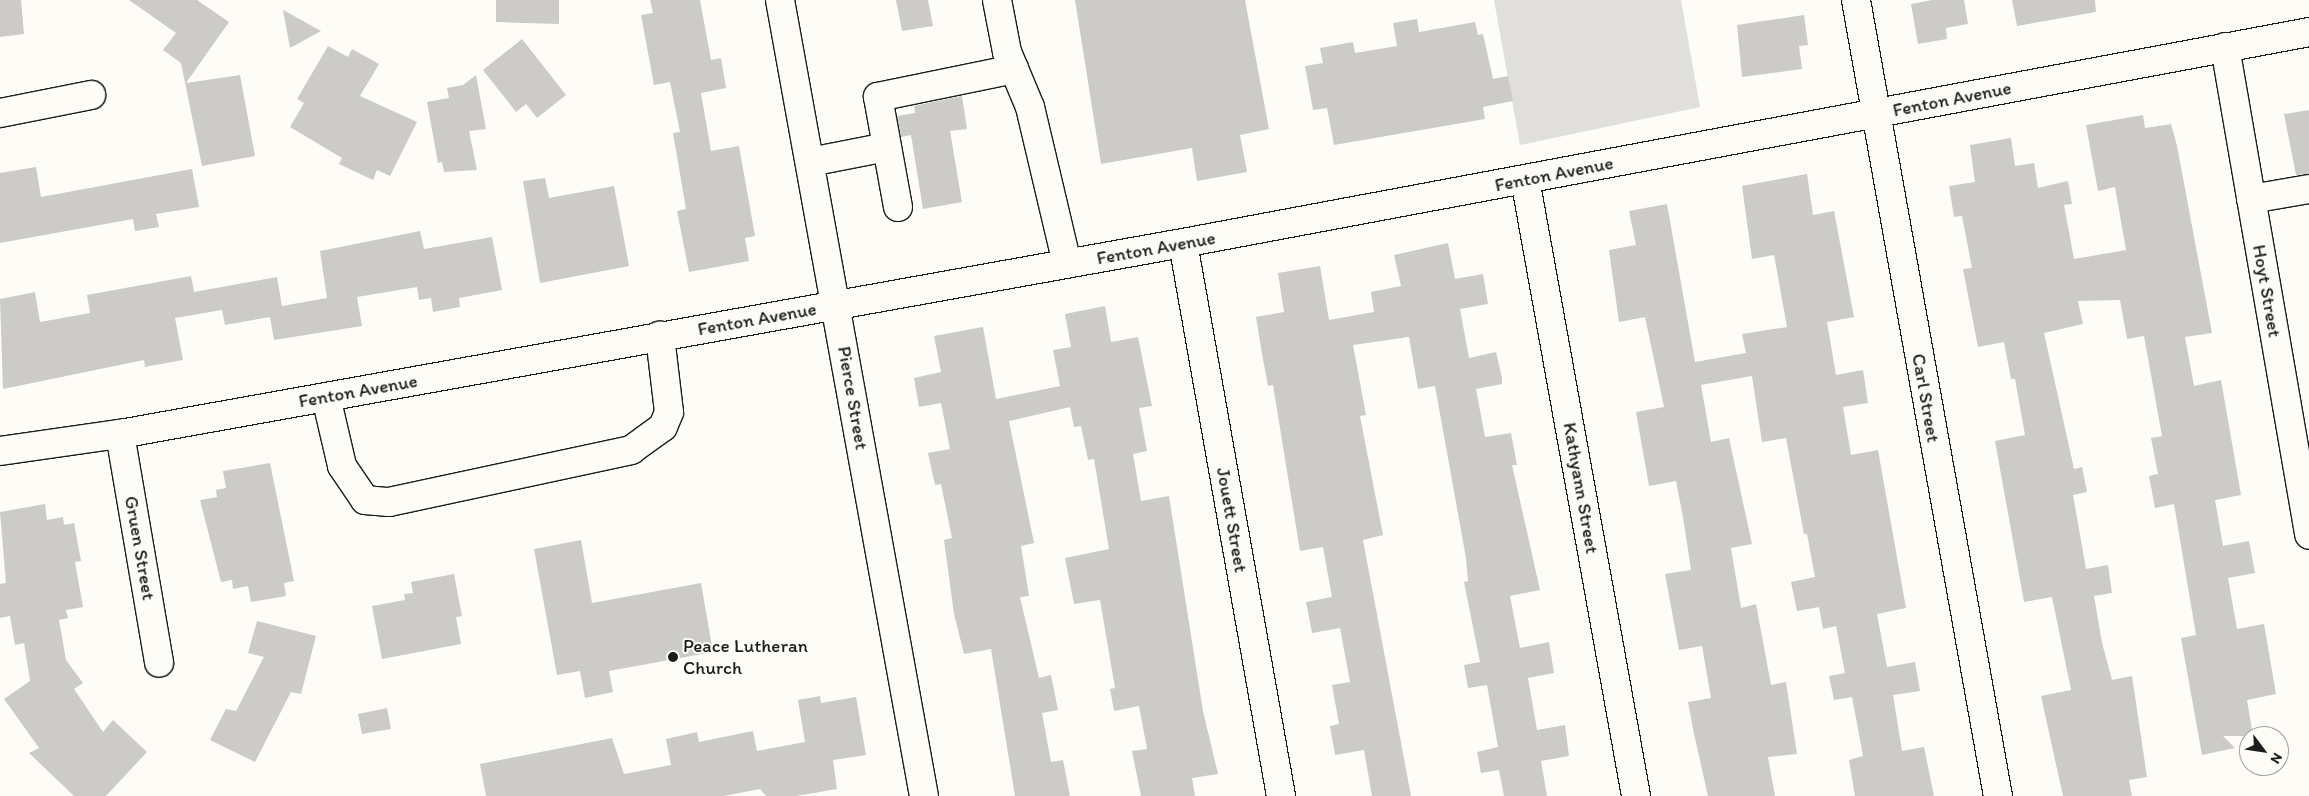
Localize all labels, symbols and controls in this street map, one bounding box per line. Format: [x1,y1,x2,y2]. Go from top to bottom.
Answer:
street label: Fenton Avenue [1891,76,2013,122]
street label: Fenton Avenue [1493,151,1615,197]
street label: Fenton Avenue [1095,226,1217,270]
street label: Hoyt Street [2248,243,2286,339]
street label: Fenton Avenue [696,297,818,341]
street label: Pierce Street [833,345,873,451]
street label: Carl Street [1907,352,1945,444]
street label: Fenton Avenue [297,369,419,413]
street label: Kathyann Street [1558,421,1604,555]
street label: Jouett Street [1212,466,1252,574]
street label: Gruen Street [120,494,160,602]
place label: Peace Lutheran Church [683,635,808,679]
marker: Peace Lutheran Church [667,651,679,663]
north arrow [2239,726,2289,776]
text: N [2267,750,2286,767]

